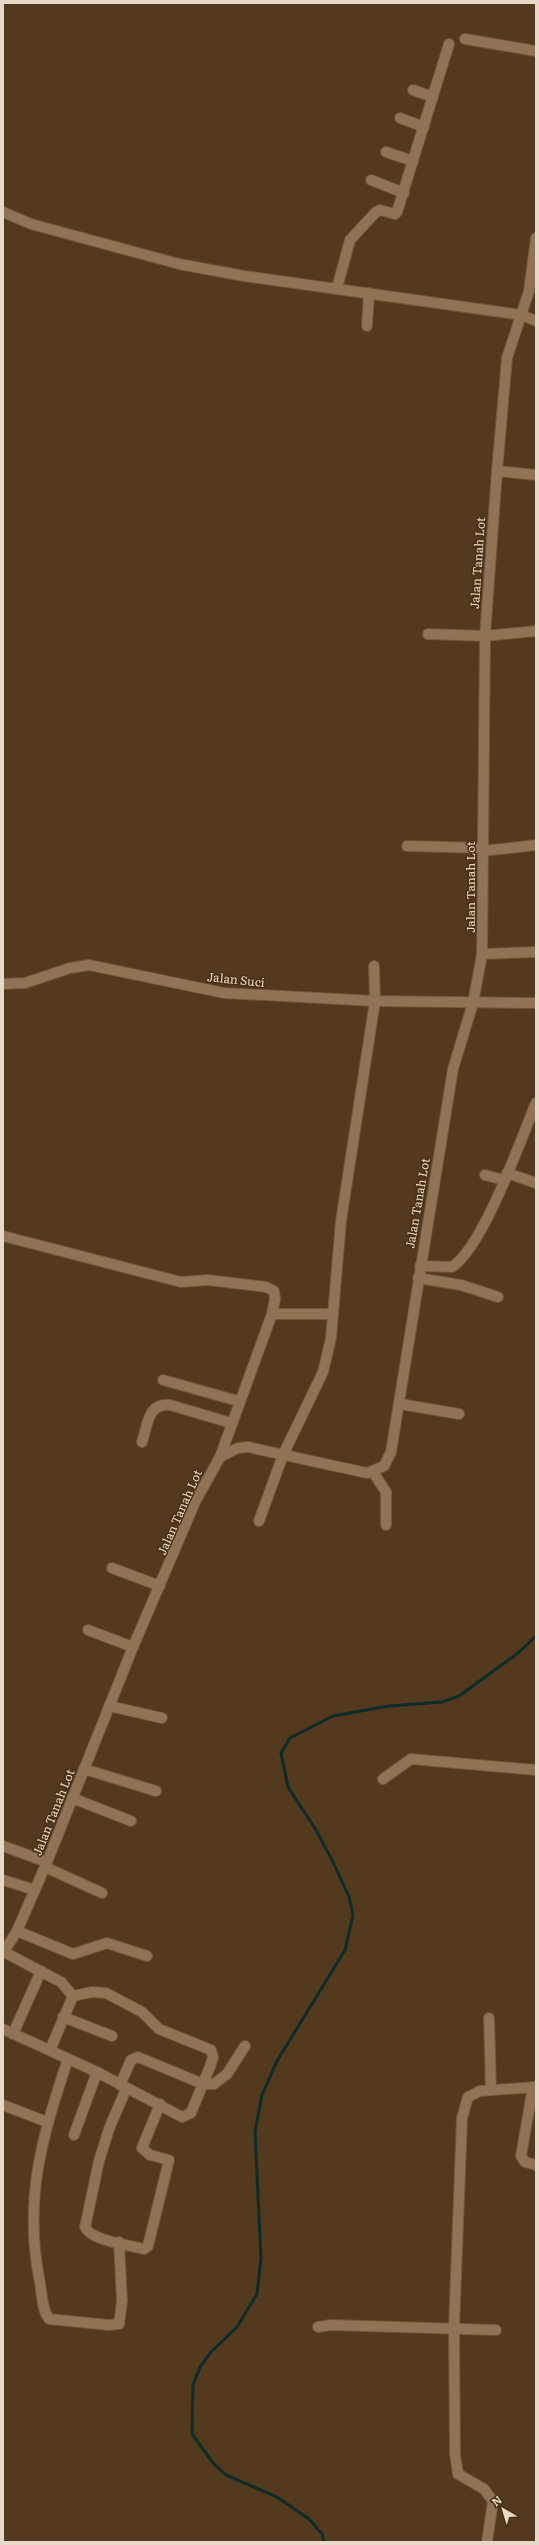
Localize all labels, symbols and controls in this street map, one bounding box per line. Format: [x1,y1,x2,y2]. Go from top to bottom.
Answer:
street label: Jalan Tanah Lot [465,516,489,609]
street label: Jalan Tanah Lot [461,841,479,933]
street label: Jalan Suci [206,967,266,991]
street label: Jalan Tanah Lot [400,1156,434,1250]
street label: Jalan Tanah Lot [152,1466,206,1558]
street label: Jalan Tanah Lot [27,1766,79,1858]
north arrow [483,2489,523,2529]
text: N [488,2491,505,2509]

